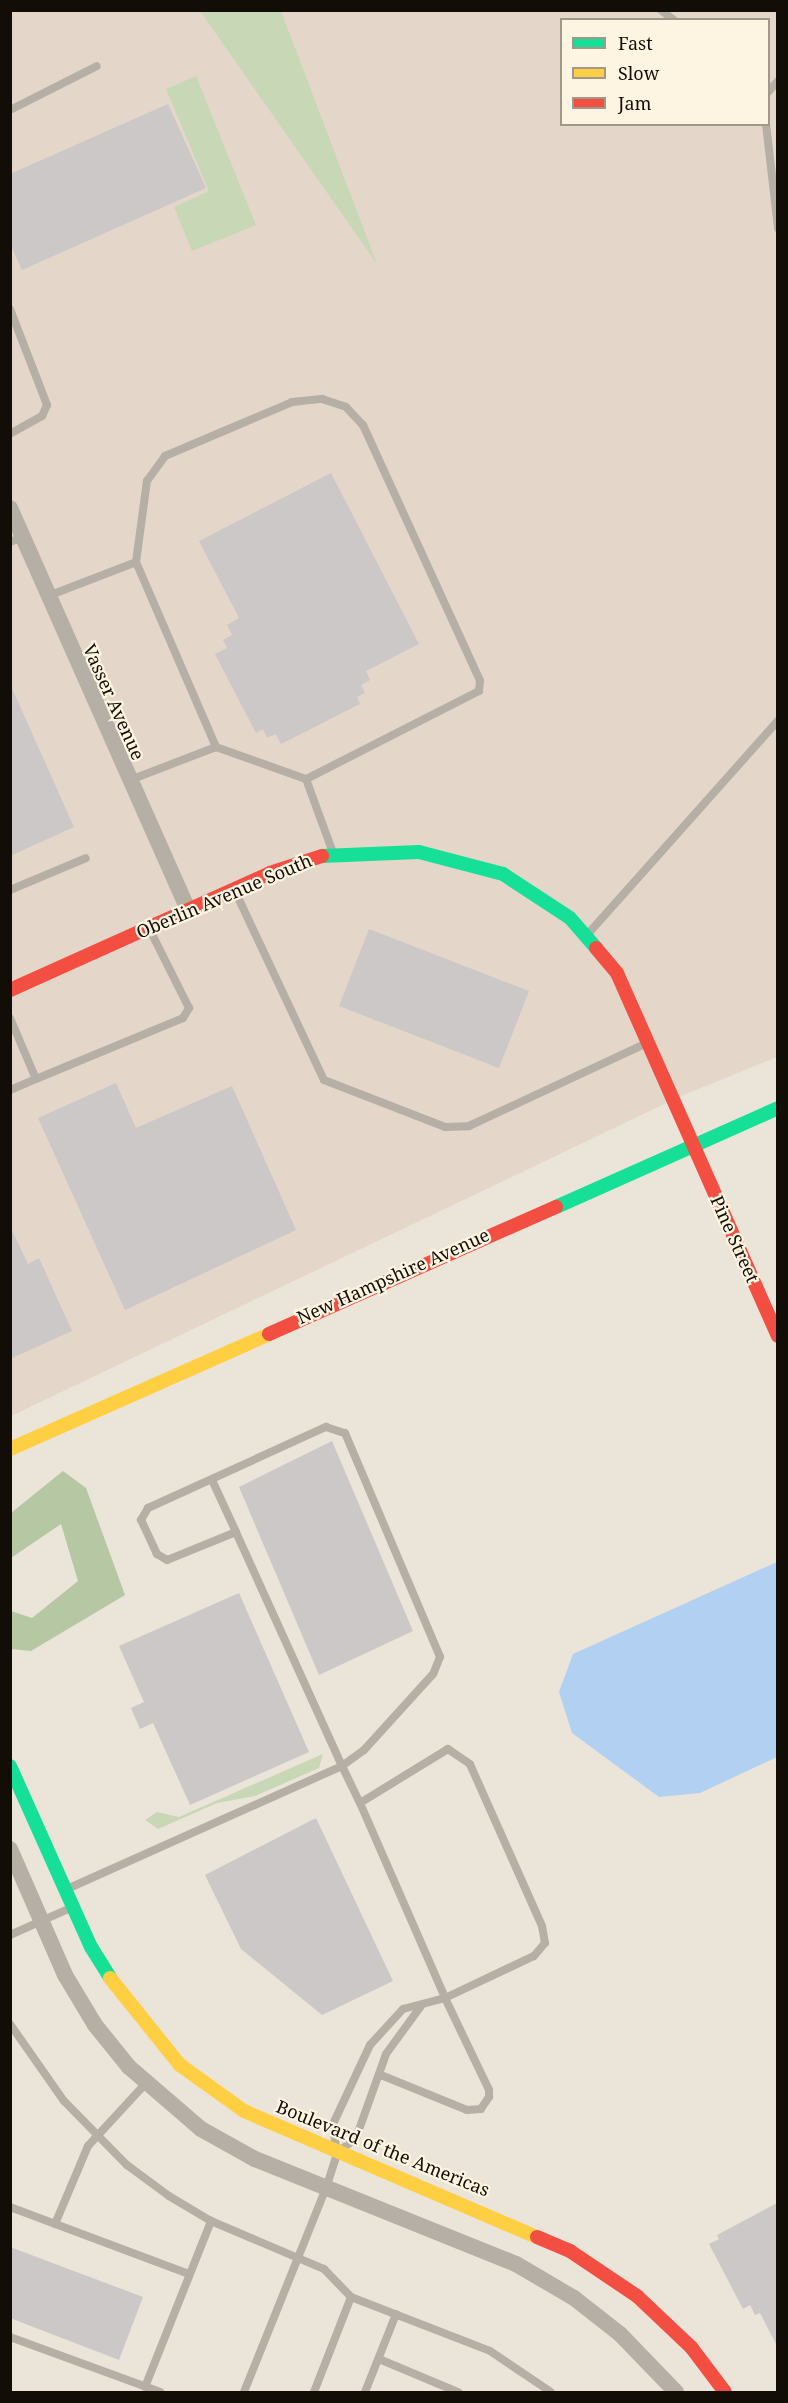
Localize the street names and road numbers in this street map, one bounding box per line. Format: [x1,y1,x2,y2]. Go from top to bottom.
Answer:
street label: Vasser Avenue [79,641,149,763]
street label: Oberlin Avenue South [133,849,315,943]
street label: Pine Street [706,1192,764,1286]
street label: New Hampshire Avenue [293,1224,493,1328]
street label: Boulevard of the Americas [273,2095,493,2201]

